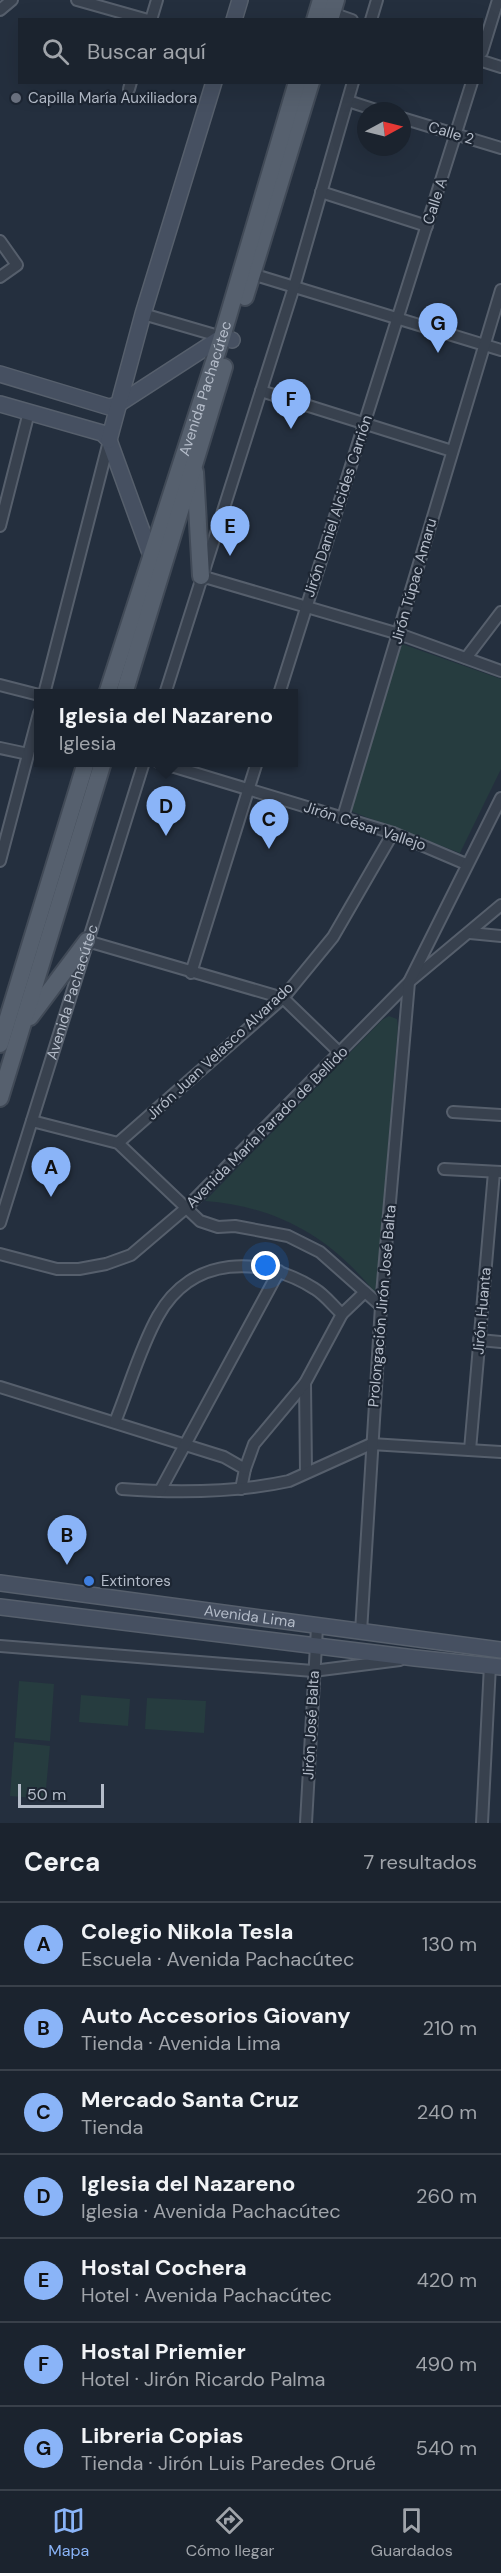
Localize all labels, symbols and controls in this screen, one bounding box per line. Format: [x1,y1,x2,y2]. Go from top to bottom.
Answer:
search box [18,18,483,84]
icon: search [39,35,72,68]
text: Buscar aquí [87,37,206,66]
place label: Capilla María Auxiliadora [28,88,197,108]
marker: Capilla María Auxiliadora [9,91,23,105]
north arrow [357,102,411,156]
street label: Calle 2 [426,117,476,149]
street label: Calle A [418,175,452,227]
pin: G [418,304,458,353]
street label: Avenida Pachacútec [174,318,236,459]
pin: F [272,380,310,429]
street label: Jirón Daniel Alcides Carrión [299,412,377,600]
pin: E [210,506,250,556]
street label: Jirón Túpac Amaru [386,516,442,646]
popup [34,689,298,767]
text: Iglesia del Nazareno [59,701,273,730]
text: Iglesia [59,730,116,756]
pin: D [146,786,186,836]
street label: Jirón César Vallejo [301,797,429,855]
pin: C [250,800,288,849]
street label: Avenida Pachacútec [42,922,103,1062]
street label: Jirón Juan Velasco Alvarado [142,978,298,1124]
street label: Avenida María Parado de Bellido [182,1042,352,1212]
pin: A [32,1148,70,1197]
street label: Prolongación Jirón José Balta [363,1204,401,1408]
your location [251,1251,280,1280]
street label: Jirón Huanta [468,1267,496,1355]
pin: B [48,1516,86,1565]
place label: Extintores [101,1571,171,1591]
marker: Extintores [82,1574,96,1588]
street label: Avenida Lima [203,1600,297,1632]
street label: Jirón José Balta [298,1670,324,1780]
scale bar [18,1781,104,1808]
text: 50 m [27,1784,66,1805]
text: Cerca [24,1845,100,1879]
text: 7 resultados [364,1849,477,1875]
text: Colegio Nikola Tesla [81,1917,293,1946]
text: A [36,1931,51,1957]
text: 130 m [422,1931,477,1957]
text: Escuela · Avenida Pachacútec [81,1946,354,1972]
text: Auto Accesorios Giovany [81,2001,350,2030]
text: B [37,2015,50,2041]
text: 210 m [422,2015,477,2041]
text: Tienda · Avenida Lima [81,2030,281,2056]
text: Mercado Santa Cruz [81,2085,299,2114]
text: C [36,2099,51,2125]
text: 240 m [417,2099,477,2125]
text: Tienda [81,2114,143,2140]
text: Iglesia del Nazareno [81,2169,295,2198]
text: D [36,2183,51,2209]
text: 260 m [416,2183,477,2209]
text: Iglesia · Avenida Pachacútec [81,2198,341,2224]
text: Hostal Cochera [81,2253,247,2282]
text: E [38,2267,49,2293]
text: 420 m [417,2267,477,2293]
text: Hotel · Avenida Pachacútec [81,2282,332,2308]
text: Hostal Priemier [81,2337,246,2366]
text: F [38,2351,49,2377]
text: 490 m [415,2351,477,2377]
text: Hotel · Jirón Ricardo Palma [81,2366,325,2392]
text: Libreria Copias [81,2421,244,2450]
text: G [36,2435,51,2461]
text: 540 m [416,2435,477,2461]
text: Tienda · Jirón Luis Paredes Orué [81,2450,376,2476]
tab: Mapa [48,2504,89,2561]
tab: Cómo llegar [186,2504,274,2561]
tab: Guardados [371,2504,453,2561]

